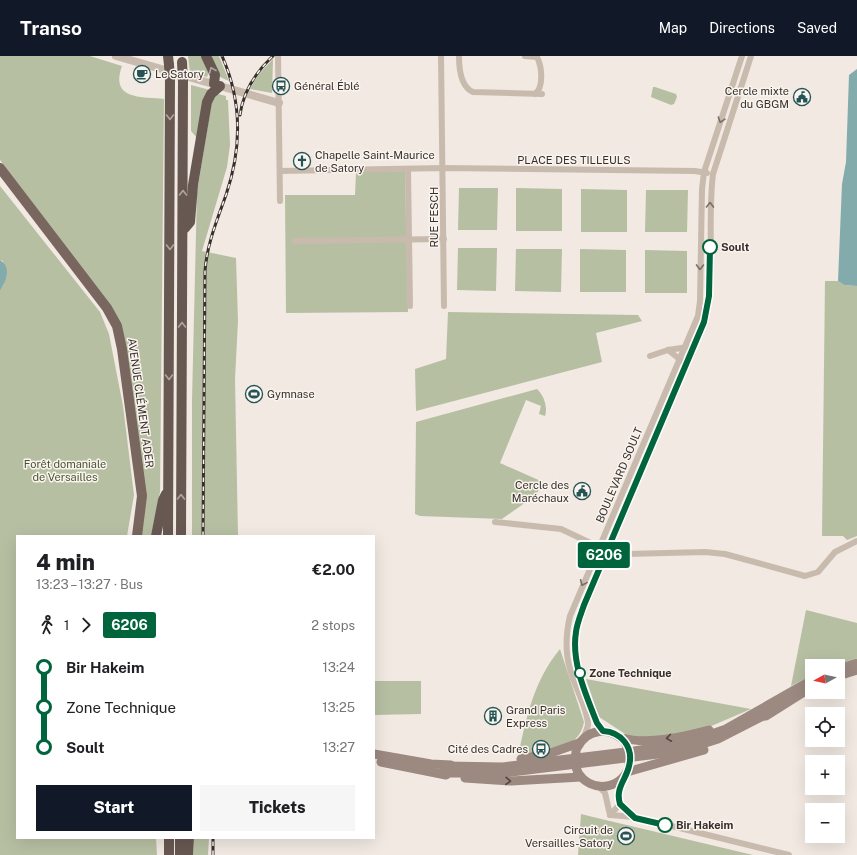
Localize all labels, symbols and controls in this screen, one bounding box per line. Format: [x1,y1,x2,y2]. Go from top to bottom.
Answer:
text: Transo [20,17,82,39]
text: Map [659,20,687,36]
text: Directions [709,20,775,36]
text: Saved [797,20,837,36]
cafe icon: Le Satory [132,64,152,84]
one-way arrow [209,66,217,74]
place label: Le Satory [155,68,204,80]
bus stop icon: Général Éblé [271,76,291,96]
place label: Général Éblé [294,79,360,92]
place label: Cercle mixte du GBGM [725,85,789,110]
public building icon: Cercle mixte du GBGM [792,87,812,107]
one-way arrow [166,114,174,120]
one-way arrow [717,116,726,123]
place label: Chapelle Saint-Maurice de Satory [315,149,435,174]
church icon: Chapelle Saint-Maurice de Satory [292,151,312,171]
street label: PLACE DES TILLEULS [517,154,631,166]
street label: RUE FESCH [428,186,440,248]
one-way arrow [179,190,187,196]
one-way arrow [706,202,715,208]
marker: Soult [702,239,718,255]
place label: Soult [721,241,750,253]
one-way arrow [166,244,174,250]
one-way arrow [696,264,705,270]
one-way arrow [178,322,186,328]
street label: AVENUE CLÉMENT ADER [126,337,157,469]
one-way arrow [165,374,173,380]
sports icon: Gymnase [244,384,264,404]
place label: Gymnase [267,388,315,400]
street label: BOULEVARD SOULT [593,425,645,525]
park label: Forêt domaniale de Versailles [24,458,106,483]
place label: Cercle des Maréchaux [512,479,569,504]
public building icon: Cercle des Maréchaux [572,481,592,501]
one-way arrow [177,494,185,500]
line badge: 6206 [576,542,632,568]
text: 6206 [586,547,622,563]
text: 4 min [36,549,95,575]
text: €2.00 [312,561,355,578]
text: 13:23 – 13:27 · Bus [36,577,143,592]
one-way arrow [580,579,588,586]
icon: walk [36,614,58,636]
icon: forward [75,614,97,636]
text: 6206 [111,617,148,633]
text: 1 [64,618,69,633]
text: 2 stops [311,618,355,633]
text: Bir Hakeim [66,659,144,676]
north arrow [805,659,845,699]
map controls [805,659,845,843]
text: 13:24 [322,660,355,675]
marker: Zone Technique [574,667,586,679]
place label: Zone Technique [589,667,672,679]
text: Zone Technique [66,699,176,716]
text: 13:25 [322,700,355,715]
place label: Grand Paris Express [506,704,566,729]
building icon: Grand Paris Express [483,706,503,726]
button: locate [805,707,845,747]
one-way arrow [665,733,672,742]
text: Soult [66,739,105,756]
bus stop icon: Cité des Cadres [531,739,551,759]
text: 13:27 [323,740,355,755]
place label: Cité des Cadres [448,743,528,755]
button: + [805,755,845,795]
one-way arrow [505,777,511,785]
button: Start [36,785,192,831]
button: Tickets [200,785,355,831]
button: − [805,803,845,843]
marker: Bir Hakeim [657,817,673,833]
place label: Bir Hakeim [676,819,734,831]
place label: Circuit de Versailles-Satory [525,824,613,849]
sports icon: Circuit de Versailles-Satory [616,826,636,846]

